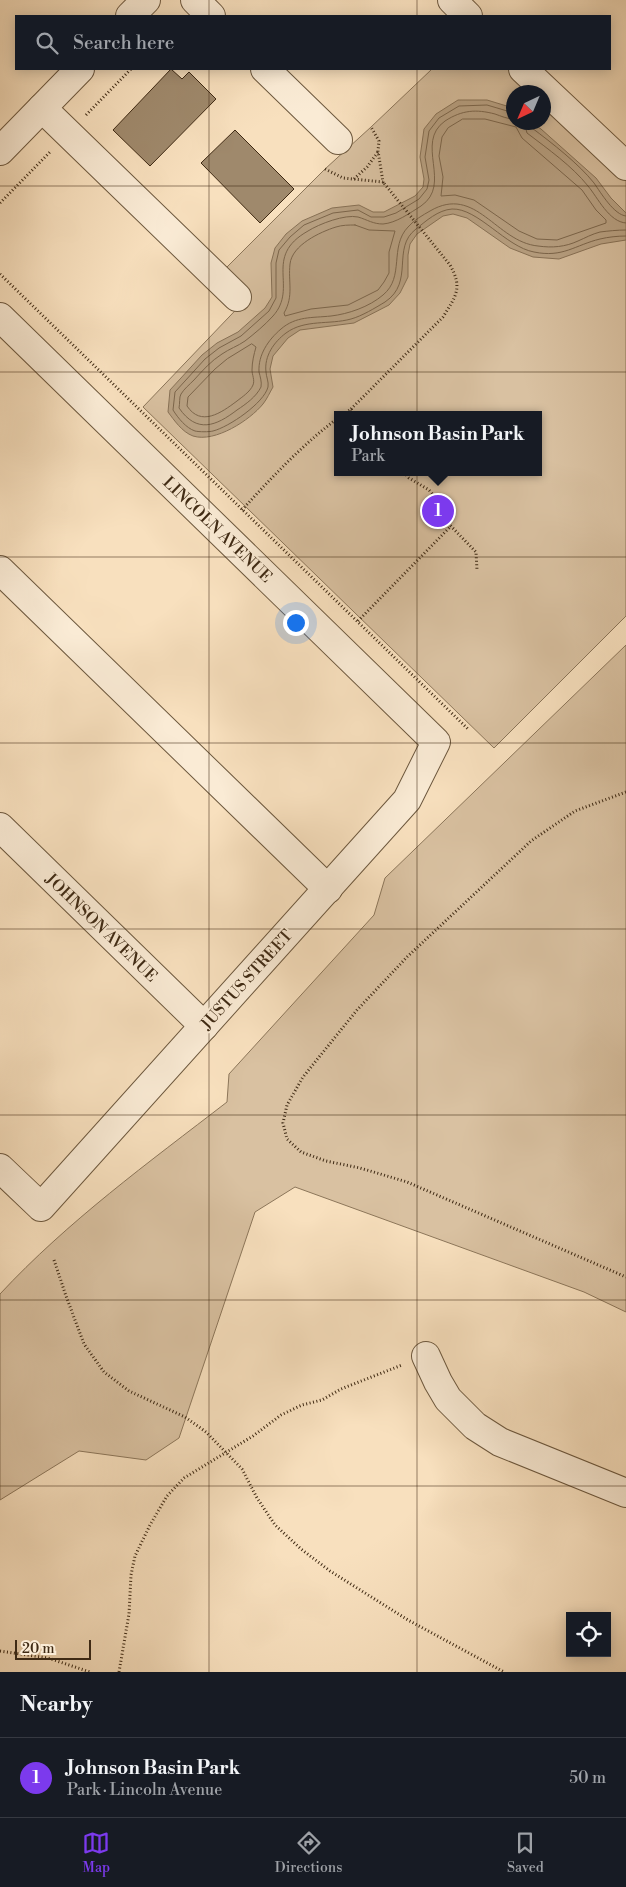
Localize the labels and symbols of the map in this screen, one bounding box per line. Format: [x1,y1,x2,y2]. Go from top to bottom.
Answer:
north arrow [506,85,551,130]
street label: LINCOLN AVENUE [159,473,276,587]
pin: 1 [422,492,454,530]
your location [283,610,309,636]
street label: JOHNSON AVENUE [41,869,161,986]
street label: JUSTUS STREET [196,925,297,1035]
scale bar [15,1637,91,1660]

